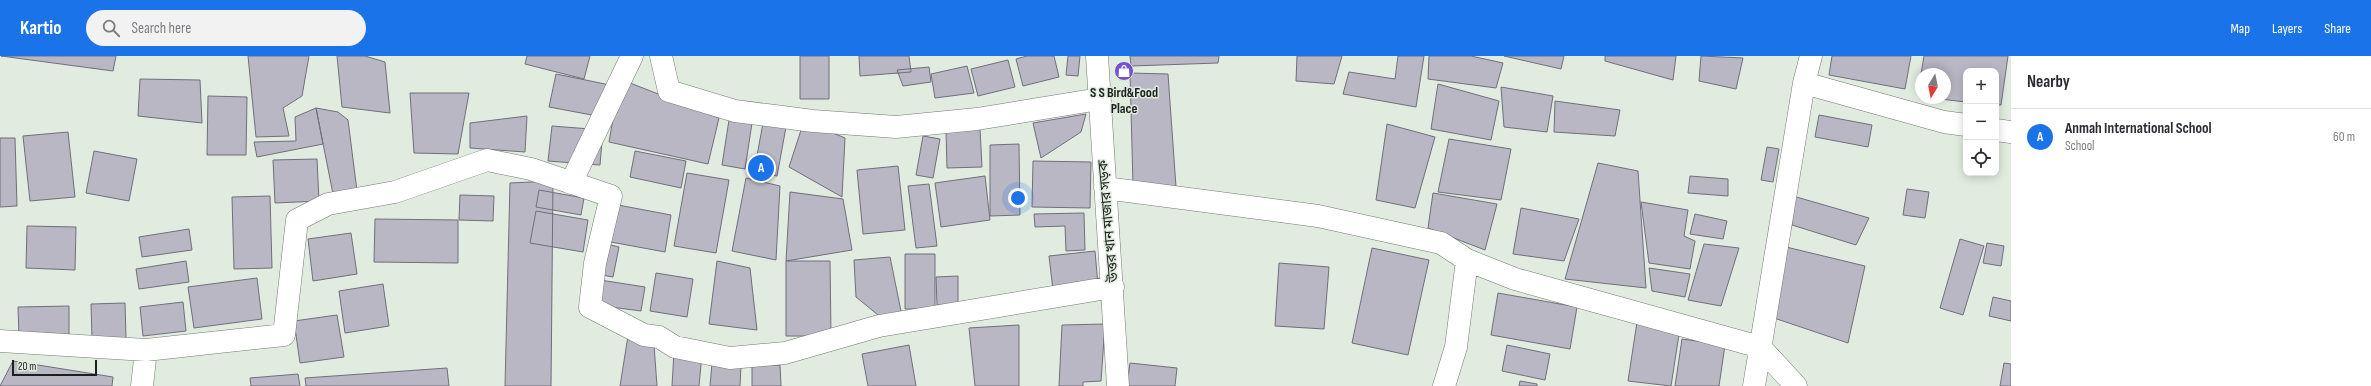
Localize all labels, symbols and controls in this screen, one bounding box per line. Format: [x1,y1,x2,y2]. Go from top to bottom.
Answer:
search box [86,10,366,46]
text: Kartio [20,17,62,40]
icon: search [100,17,122,39]
text: Search here [132,19,191,38]
text: Map [2230,20,2250,37]
text: Layers [2272,20,2302,37]
text: Share [2324,20,2351,37]
shop icon: S S Bird&Food Place [1113,60,1135,82]
north arrow [1915,68,1951,104]
map controls [1963,68,1999,176]
button: + [1963,68,1999,104]
text: Nearby [2027,72,2070,92]
place label: S S Bird&Food Place [1090,84,1158,117]
button: − [1963,104,1999,140]
text: Anmah International School [2065,119,2212,138]
text: A [2037,129,2043,145]
text: 60 m [2333,129,2355,145]
text: School [2065,138,2095,154]
button: locate [1963,140,1999,176]
pin: A [748,153,774,183]
street label: উত্তর খান মাজার সড়ক [1094,158,1122,284]
your location [1008,188,1028,208]
scale bar [12,358,97,377]
text: 20 m [18,360,36,373]

